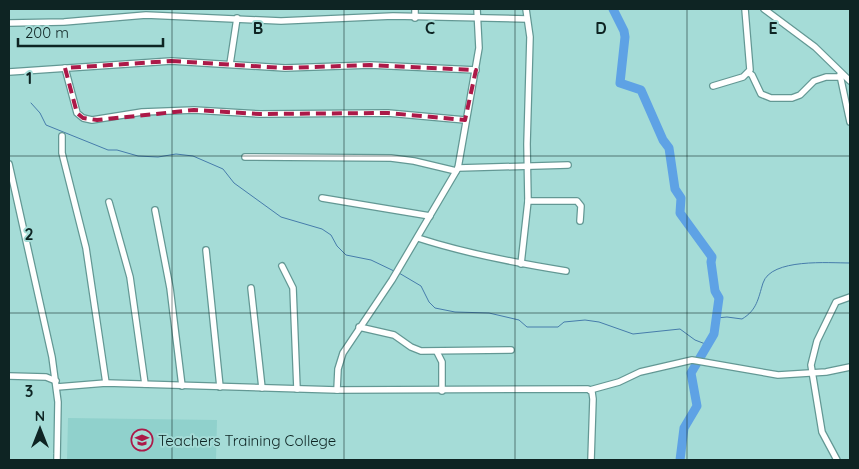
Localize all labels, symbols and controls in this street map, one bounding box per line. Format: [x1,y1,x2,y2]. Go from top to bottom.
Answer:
scale bar [18,15,162,47]
text: B [253,18,263,38]
text: C [425,18,435,38]
text: D [595,18,607,38]
text: E [768,18,778,38]
text: 200 m [25,23,69,42]
text: 1 [26,68,32,88]
text: 2 [24,224,34,244]
text: 3 [25,381,33,401]
north arrow [15,404,65,454]
text: N [35,407,45,425]
school or university icon: Teachers Training College [130,428,154,452]
place label: Teachers Training College [158,431,336,450]

